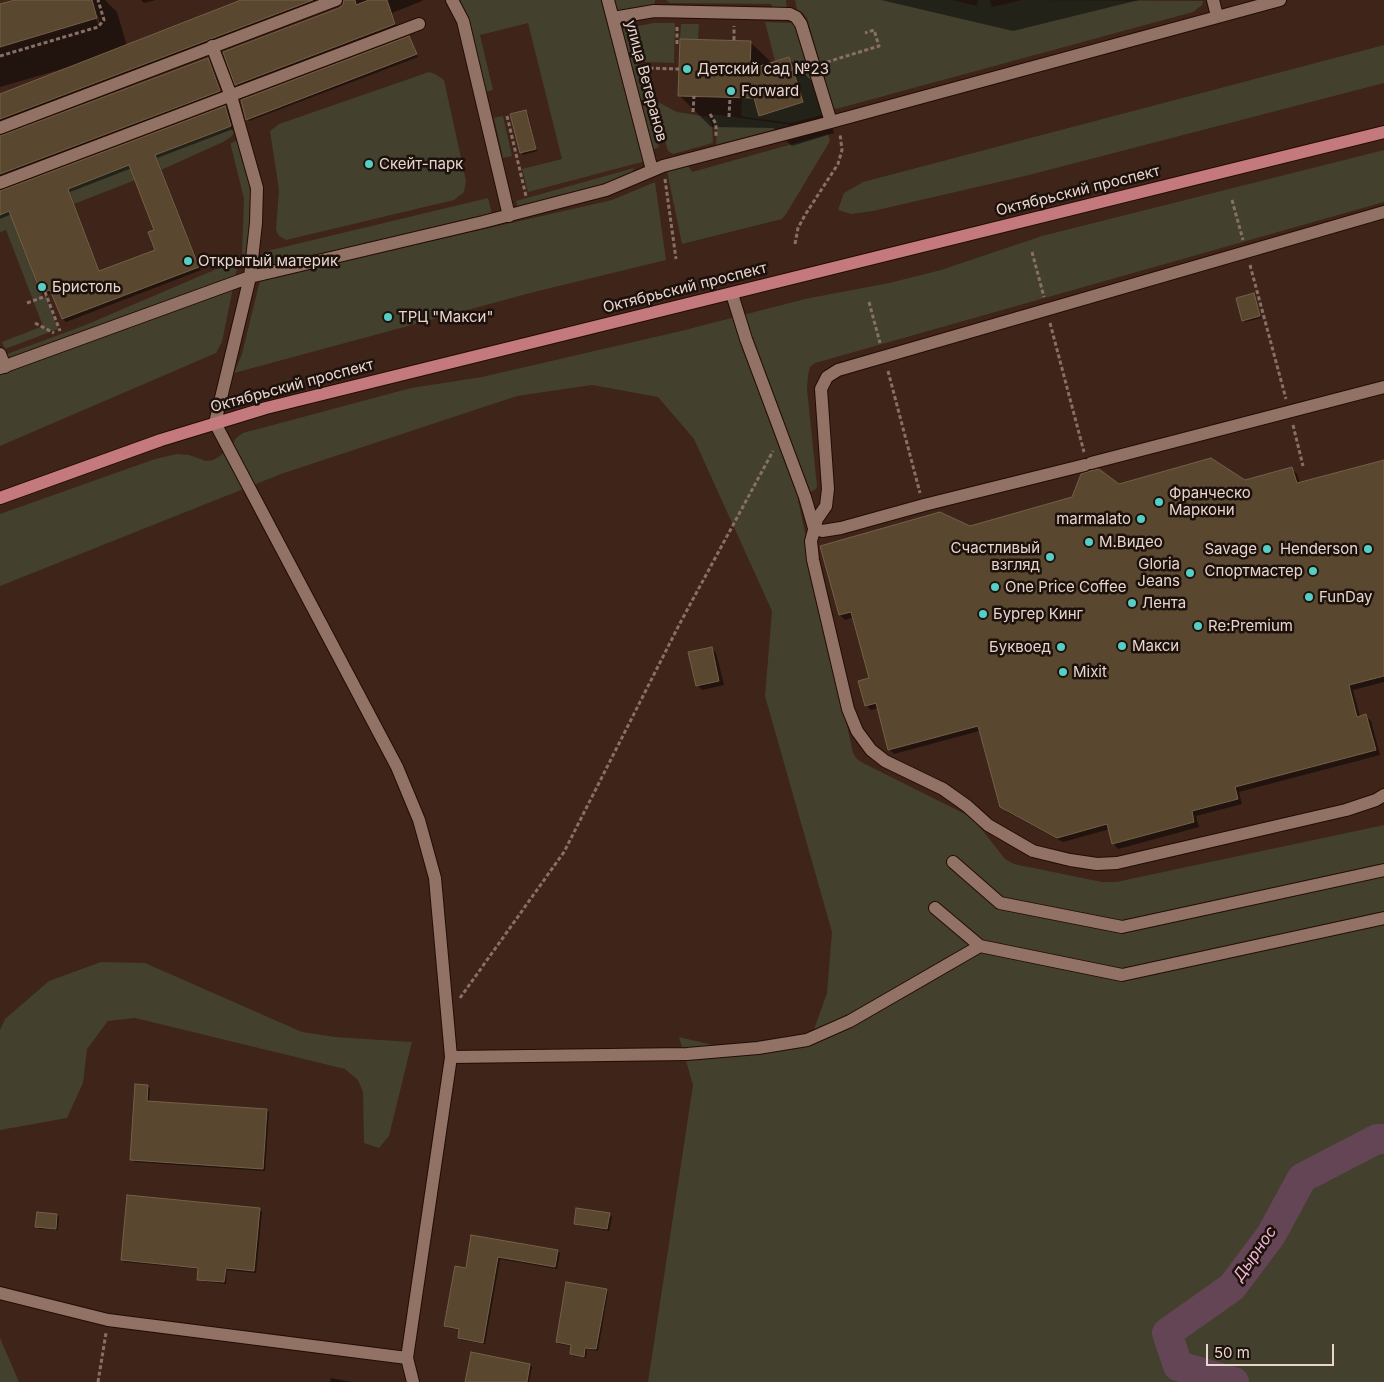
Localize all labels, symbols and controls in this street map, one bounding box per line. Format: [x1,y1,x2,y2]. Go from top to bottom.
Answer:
street label: улица Ветеранов [621,18,671,144]
place label: Детский сад №23 [697,60,829,78]
marker: Детский сад №23 [681,63,693,75]
place label: Forward [741,82,799,100]
marker: Forward [725,85,737,97]
place label: Скейт-парк [379,155,463,173]
marker: Скейт-парк [363,158,375,170]
street label: Октябрьский проспект [994,162,1162,220]
place label: Открытый материк [198,252,338,270]
marker: Открытый материк [182,255,194,267]
street label: Октябрьский проспект [601,259,769,317]
place label: Бристоль [52,278,121,296]
marker: Бристоль [36,281,48,293]
place label: ТРЦ "Макси" [398,308,493,326]
marker: ТРЦ "Макси" [382,311,394,323]
street label: Октябрьский проспект [208,356,376,416]
place label: Франческо Маркони [1169,484,1251,519]
marker: Франческо Маркони [1153,496,1165,508]
place label: marmalato [1056,510,1131,528]
marker: marmalato [1135,513,1147,525]
place label: М.Видео [1099,533,1163,551]
marker: М.Видео [1083,536,1095,548]
place label: Счастливый взгляд [951,539,1040,574]
place label: Savage [1204,540,1257,558]
place label: Henderson [1280,540,1358,558]
marker: Savage [1261,543,1273,555]
marker: Henderson [1362,543,1374,555]
marker: Счастливый взгляд [1044,551,1056,563]
place label: Gloria Jeans [1137,555,1180,590]
place label: Спортмастер [1205,562,1303,580]
marker: Спортмастер [1307,565,1319,577]
marker: Gloria Jeans [1184,567,1196,579]
place label: One Price Coffee [1005,578,1126,596]
marker: One Price Coffee [989,581,1001,593]
place label: FunDay [1319,588,1373,606]
marker: FunDay [1303,591,1315,603]
place label: Лента [1142,594,1186,612]
marker: Лента [1126,597,1138,609]
place label: Бургер Кинг [993,605,1083,623]
marker: Бургер Кинг [977,608,989,620]
place label: Re:Premium [1208,617,1293,635]
marker: Re:Premium [1192,620,1204,632]
place label: Макси [1132,637,1179,655]
place label: Буквоед [989,638,1051,656]
marker: Макси [1116,640,1128,652]
marker: Буквоед [1055,641,1067,653]
place label: Mixit [1073,663,1107,681]
marker: Mixit [1057,666,1069,678]
water label: Дырнос [1229,1223,1281,1285]
scale bar [1209,1334,1336,1366]
text: 50 m [1214,1343,1250,1362]

